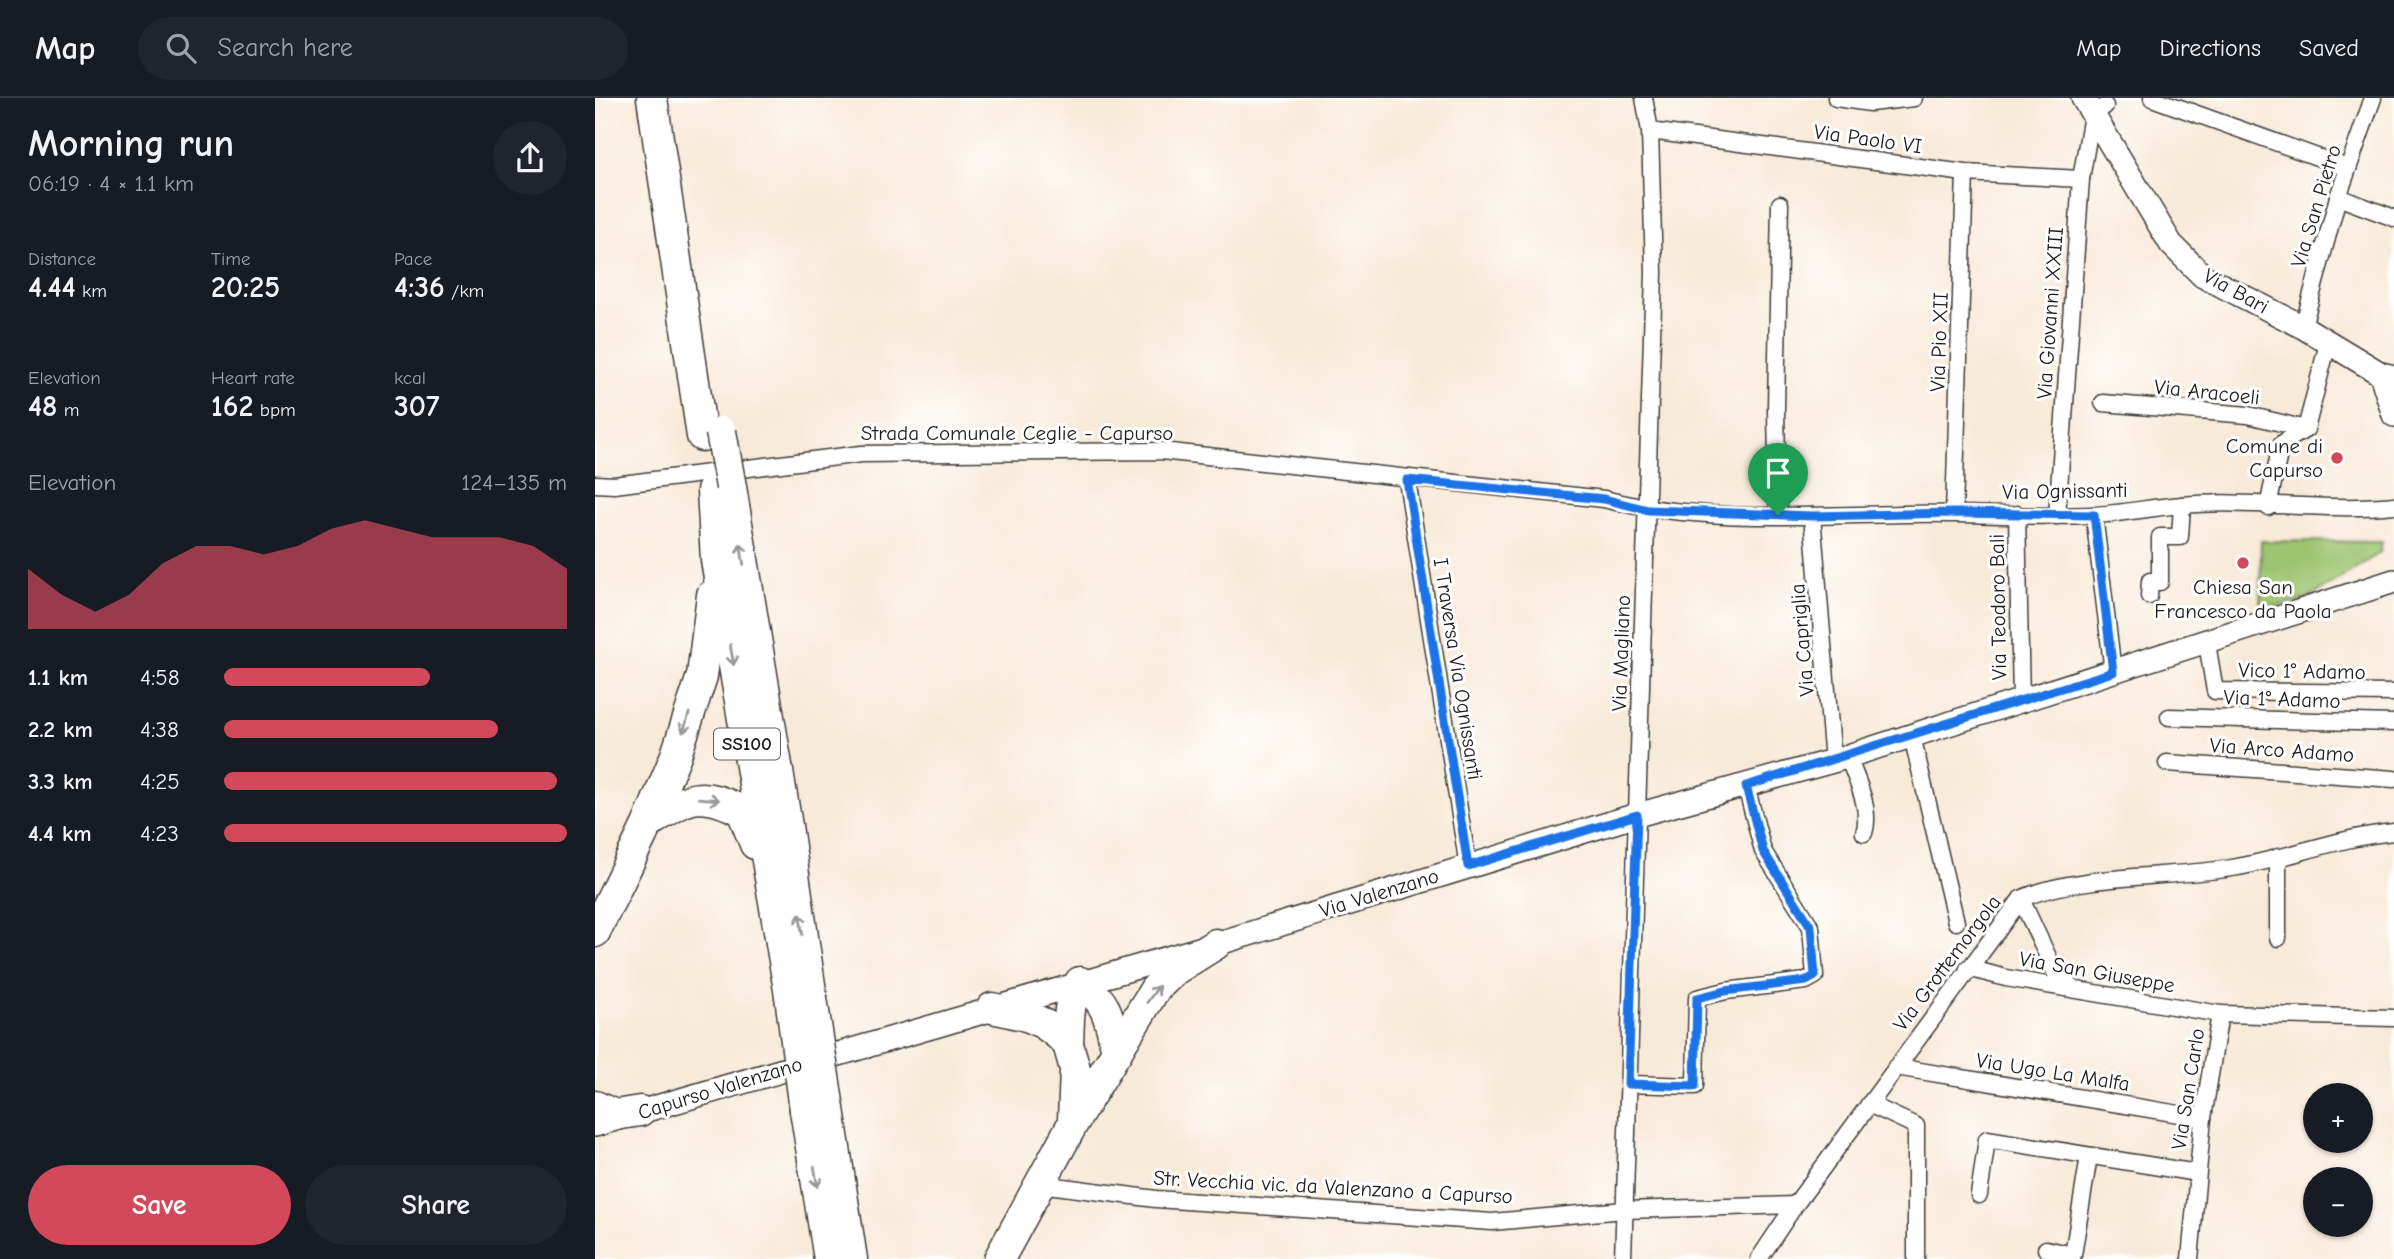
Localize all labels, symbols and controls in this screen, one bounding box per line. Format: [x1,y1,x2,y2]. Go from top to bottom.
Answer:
search box [138,17,628,80]
text: Map [35,29,96,67]
icon: search [162,29,200,67]
text: Search here [218,33,353,63]
text: Map [2076,34,2122,62]
text: Directions [2160,34,2261,62]
text: Saved [2299,34,2359,62]
street label: Via Paolo VI [1812,120,1924,158]
button: share [493,121,567,195]
text: Morning run [28,122,234,166]
street label: Via San Pietro [2286,142,2346,270]
text: 06:19 · 4 × 1.1 km [28,170,194,197]
street label: Via Giovanni XXIII [2032,226,2068,400]
text: Distance [28,248,96,270]
text: Time [211,248,250,270]
text: Pace [394,248,432,270]
street label: Via Bari [2199,263,2273,319]
text: 4.44 [28,270,76,305]
text: 20:25 [211,270,280,305]
text: 4:36 [394,270,445,305]
text: km [76,280,107,302]
text: /km [445,280,484,302]
street label: Via Pio XII [1925,292,1953,392]
text: Elevation [28,367,101,389]
text: Heart rate [211,367,295,389]
text: kcal [394,367,426,389]
street label: Via Aracoeli [2153,375,2261,409]
text: 48 [28,389,57,424]
text: 162 [211,389,253,424]
text: 307 [394,389,439,424]
text: m [57,399,80,421]
text: bpm [253,399,296,421]
street label: Strada Comunale Ceglie - Capurso [861,421,1173,445]
place label: Comune di Capurso [2226,434,2323,482]
pin [1748,443,1808,515]
marker: Comune di Capurso [2329,450,2345,466]
icon: arrive [1759,454,1797,492]
text: Elevation [28,469,116,496]
text: 124–135 m [461,469,567,496]
street label: Via Ognissanti [2002,478,2128,504]
street label: Via Teodoro Bali [1985,534,2011,680]
one-way arrow [735,544,748,566]
marker: Chiesa San Francesco da Paola [2235,555,2251,571]
street label: I Traversa Via Ognissanti [1429,556,1487,782]
place label: Chiesa San Francesco da Paola [2154,575,2332,623]
street label: Via Capriglia [1785,583,1819,697]
street label: Via Magliano [1607,594,1635,712]
one-way arrow [726,643,739,666]
street label: Vico 1° Adamo [2238,658,2366,684]
text: 1.1 km [28,664,88,691]
text: 4:58 [140,664,180,691]
street label: Via 1° Adamo [2223,685,2341,713]
one-way arrow [679,712,692,734]
text: 2.2 km [28,716,93,743]
text: 4:38 [140,716,179,743]
road number: SS100 [714,729,780,760]
street label: Via Arco Adamo [2209,733,2355,767]
text: 3.3 km [28,768,93,795]
text: 4:25 [140,768,180,795]
one-way arrow [697,793,720,806]
text: 4.4 km [28,820,91,847]
text: 4:23 [140,820,179,847]
street label: Via Valenzano [1316,863,1442,923]
street label: Via Grottemorgola [1888,890,2006,1036]
one-way arrow [795,913,808,936]
street label: Via San Giuseppe [2017,947,2177,997]
one-way arrow [1145,985,1160,1004]
street label: Via San Carlo [2167,1027,2209,1151]
street label: Via Ugo La Malfa [1975,1048,2131,1096]
street label: Capurso Valenzano [635,1052,805,1124]
map controls [2303,1083,2373,1237]
button: + [2303,1083,2373,1153]
button: Save [28,1165,291,1245]
button: Share [305,1165,567,1245]
one-way arrow [809,1165,822,1188]
street label: Str. Vecchia vic. da Valenzano a Capurso [1153,1166,1513,1208]
button: − [2303,1167,2373,1237]

